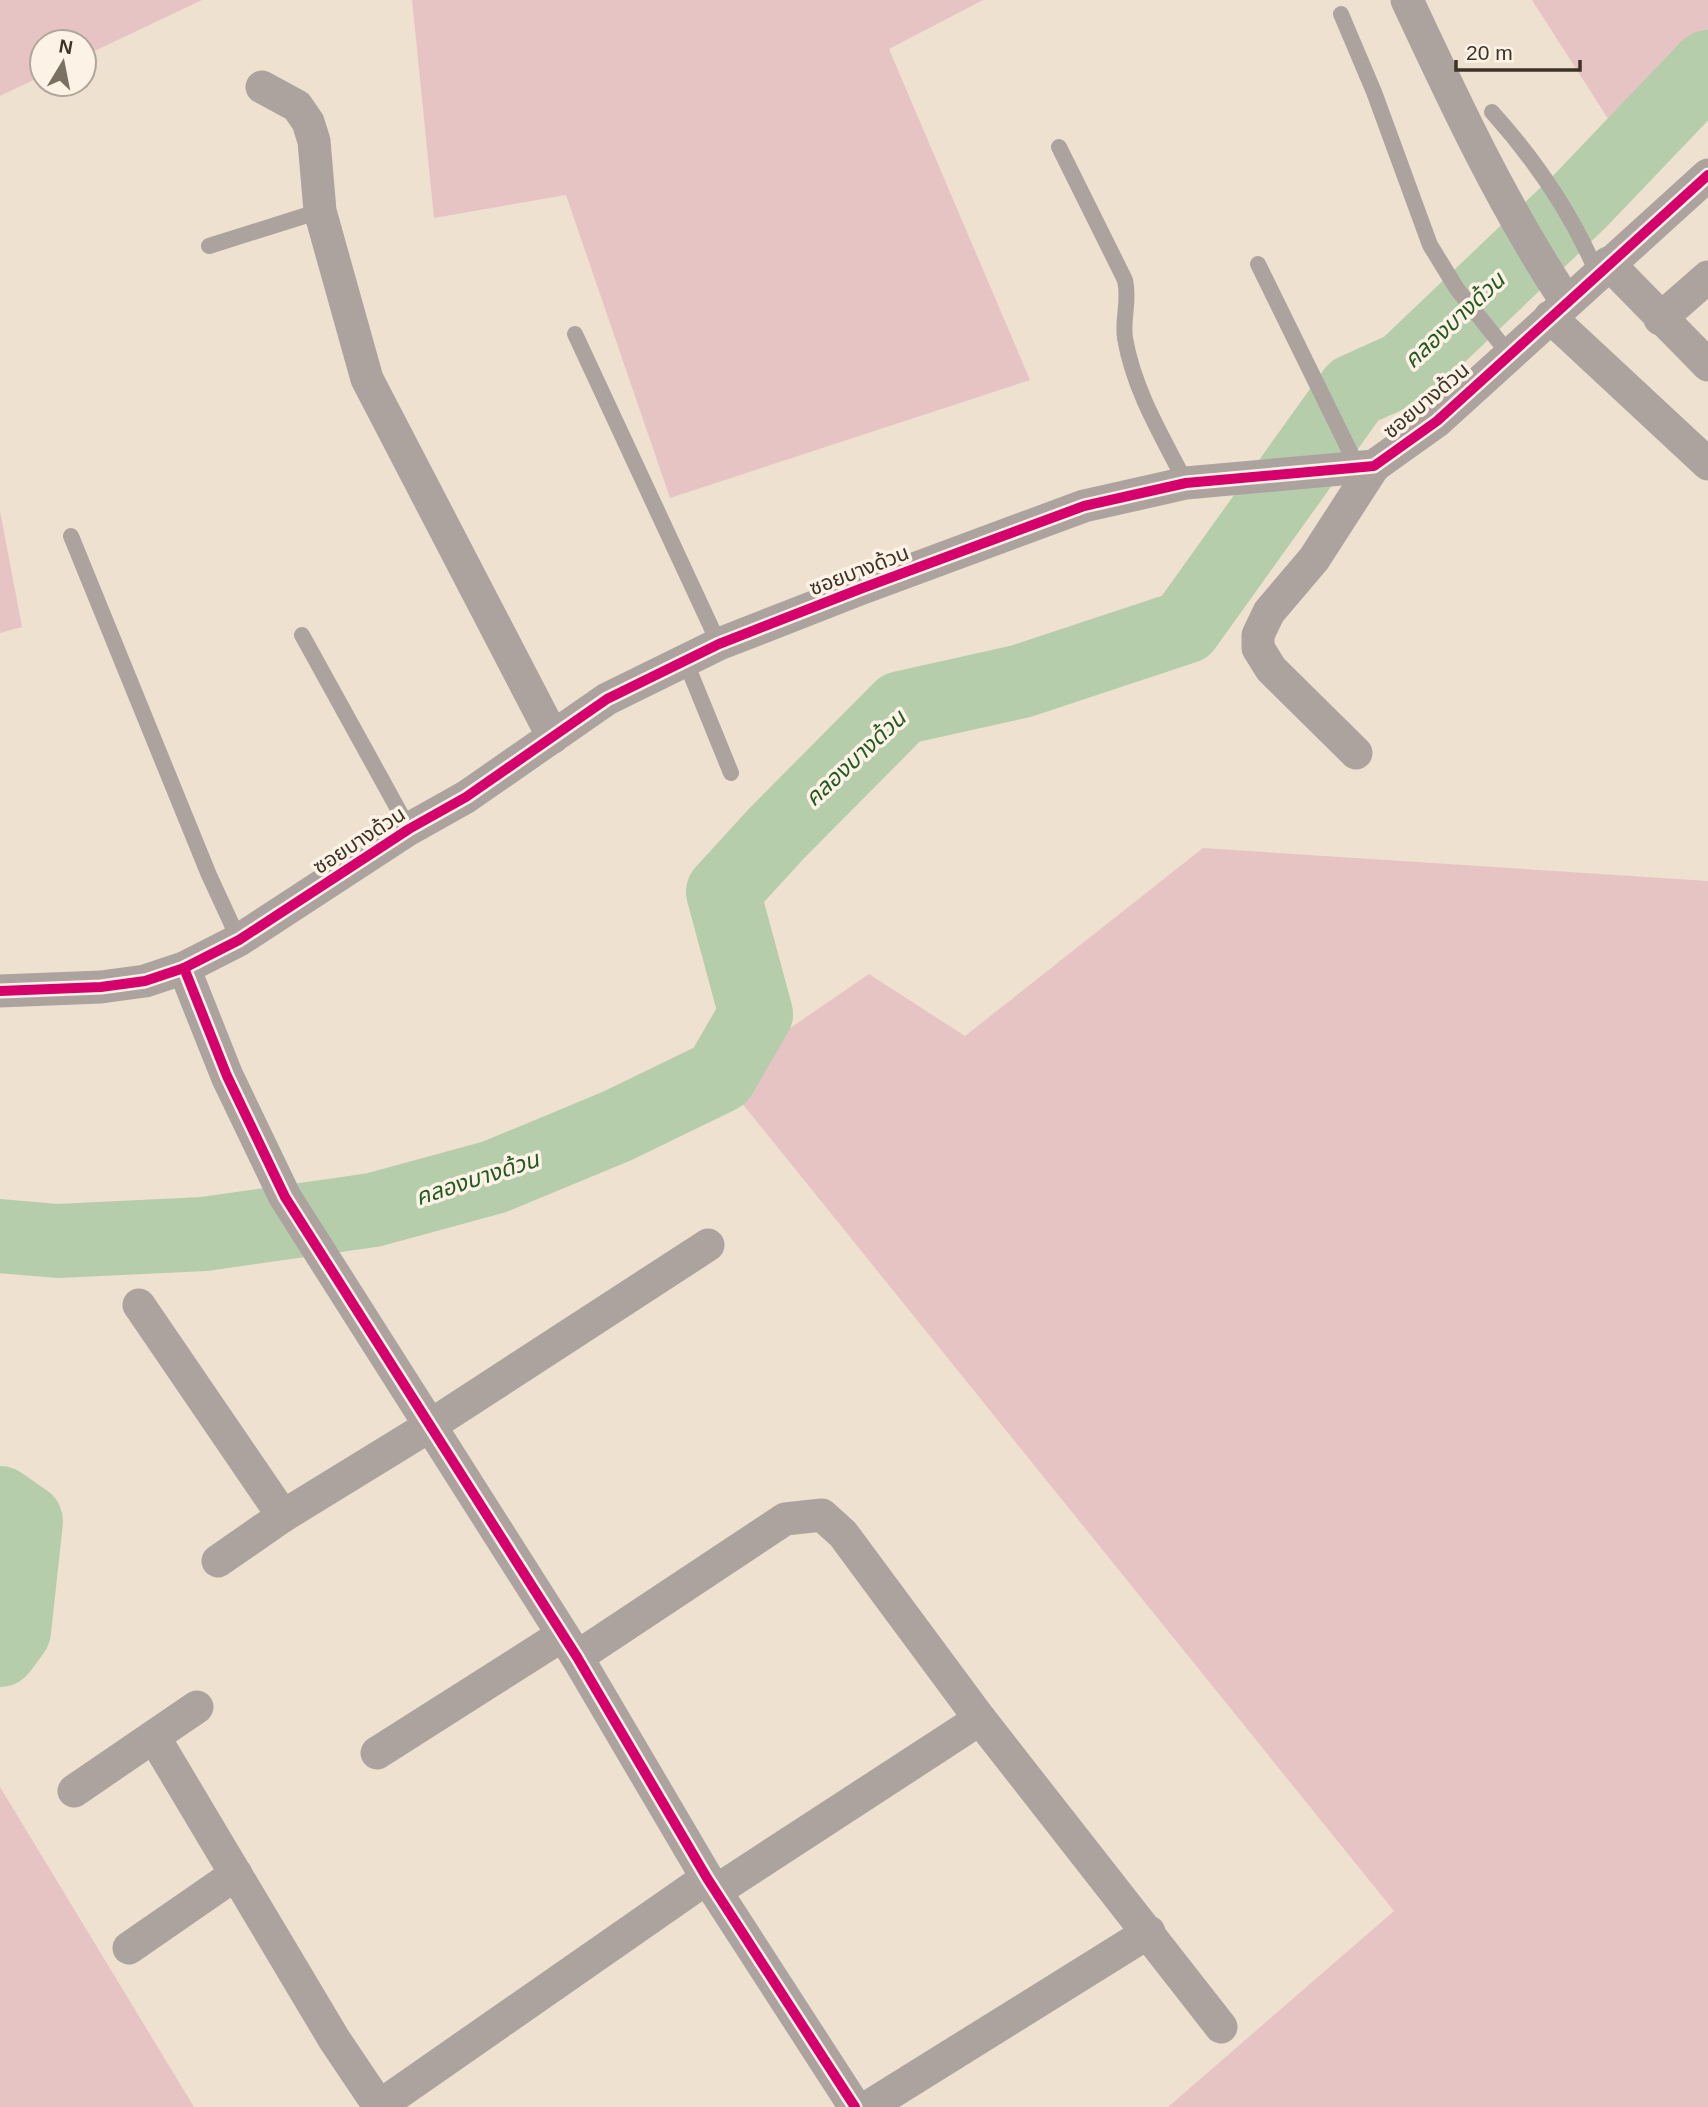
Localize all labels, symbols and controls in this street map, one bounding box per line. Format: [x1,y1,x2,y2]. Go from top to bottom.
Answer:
north arrow [28,28,98,98]
scale bar [1456,28,1580,72]
text: N [57,35,74,58]
text: 20 m [1466,41,1513,64]
water label: คลองบางด้วน [1398,266,1511,373]
street label: ซอยบางด้วน [1378,357,1474,443]
street label: ซอยบางด้วน [806,540,912,600]
water label: คลองบางด้วน [799,704,912,811]
street label: ซอยบางด้วน [309,802,409,878]
water label: คลองบางด้วน [412,1145,544,1210]

